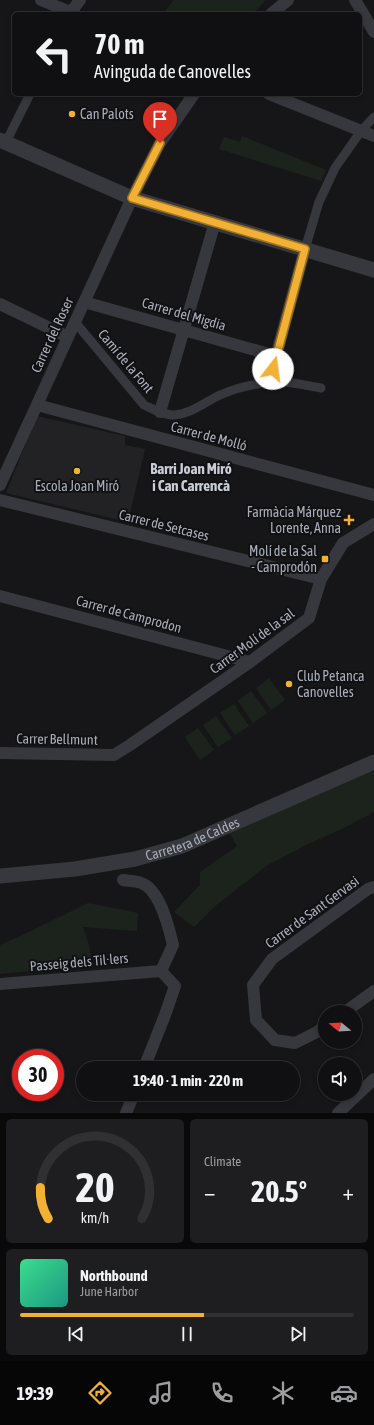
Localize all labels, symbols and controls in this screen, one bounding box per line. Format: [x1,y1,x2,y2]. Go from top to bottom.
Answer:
icon: left [28,28,80,80]
text: 70 m [94,28,144,60]
text: Avinguda de Canovelles [94,61,251,82]
pin [143,102,177,143]
place label: Can Palots [80,106,134,122]
icon: arrive [149,108,171,130]
marker: Can Palots [67,109,77,119]
street label: Carrer del Roser [28,294,77,375]
street label: Carrer del Migdia [140,294,228,334]
street label: Camí de la Font [95,326,157,396]
position arrow [252,348,294,390]
street label: Carrer de Molló [169,418,249,454]
district label: Barri Joan Miró i Can Carrencà [150,460,232,494]
marker: Escola Joan Miró [72,466,82,476]
place label: Escola Joan Miró [35,478,119,494]
place label: Farmàcia Márquez Lorente, Anna [247,504,341,536]
street label: Carrer de Setcases [117,506,211,544]
marker: Farmàcia Márquez Lorente, Anna [344,515,354,525]
place label: Molí de la Sal - Camprodón [249,543,317,575]
marker: Molí de la Sal - Camprodón [320,554,330,564]
street label: Carrer de Camprodon [74,592,184,636]
street label: Carrer Molí de la sal [207,605,298,677]
place label: Club Petanca Canovelles [297,668,364,700]
marker: Club Petanca Canovelles [284,679,294,689]
street label: Carrer Bellmunt [16,730,98,748]
street label: Carretera de Caldes [144,814,242,864]
street label: Carrer de Sant Gervasi [262,873,362,951]
street label: Passeig dels Til·lers [29,950,129,974]
north arrow [318,1005,362,1049]
map controls [318,1005,362,1101]
speed limit sign: 30 [12,1049,64,1101]
button: sound [318,1057,362,1101]
text: 19:40 · 1 min · 220 m [133,1072,243,1089]
text: Climate [204,1154,241,1169]
text: 20 [75,1163,115,1211]
text: 20.5° [251,1174,307,1208]
text: − [204,1179,215,1205]
text: + [343,1179,354,1205]
text: km/h [81,1210,109,1226]
text: Northbound [80,1267,148,1284]
text: June Harbor [80,1284,138,1299]
icon: previous [65,1323,87,1345]
icon: pause [176,1323,198,1345]
icon: next [287,1323,309,1345]
icon: directions [86,1379,114,1407]
icon: music [147,1379,175,1407]
icon: phone [208,1379,236,1407]
icon: climate [269,1379,297,1407]
icon: car [330,1379,358,1407]
text: 19:39 [16,1383,53,1404]

